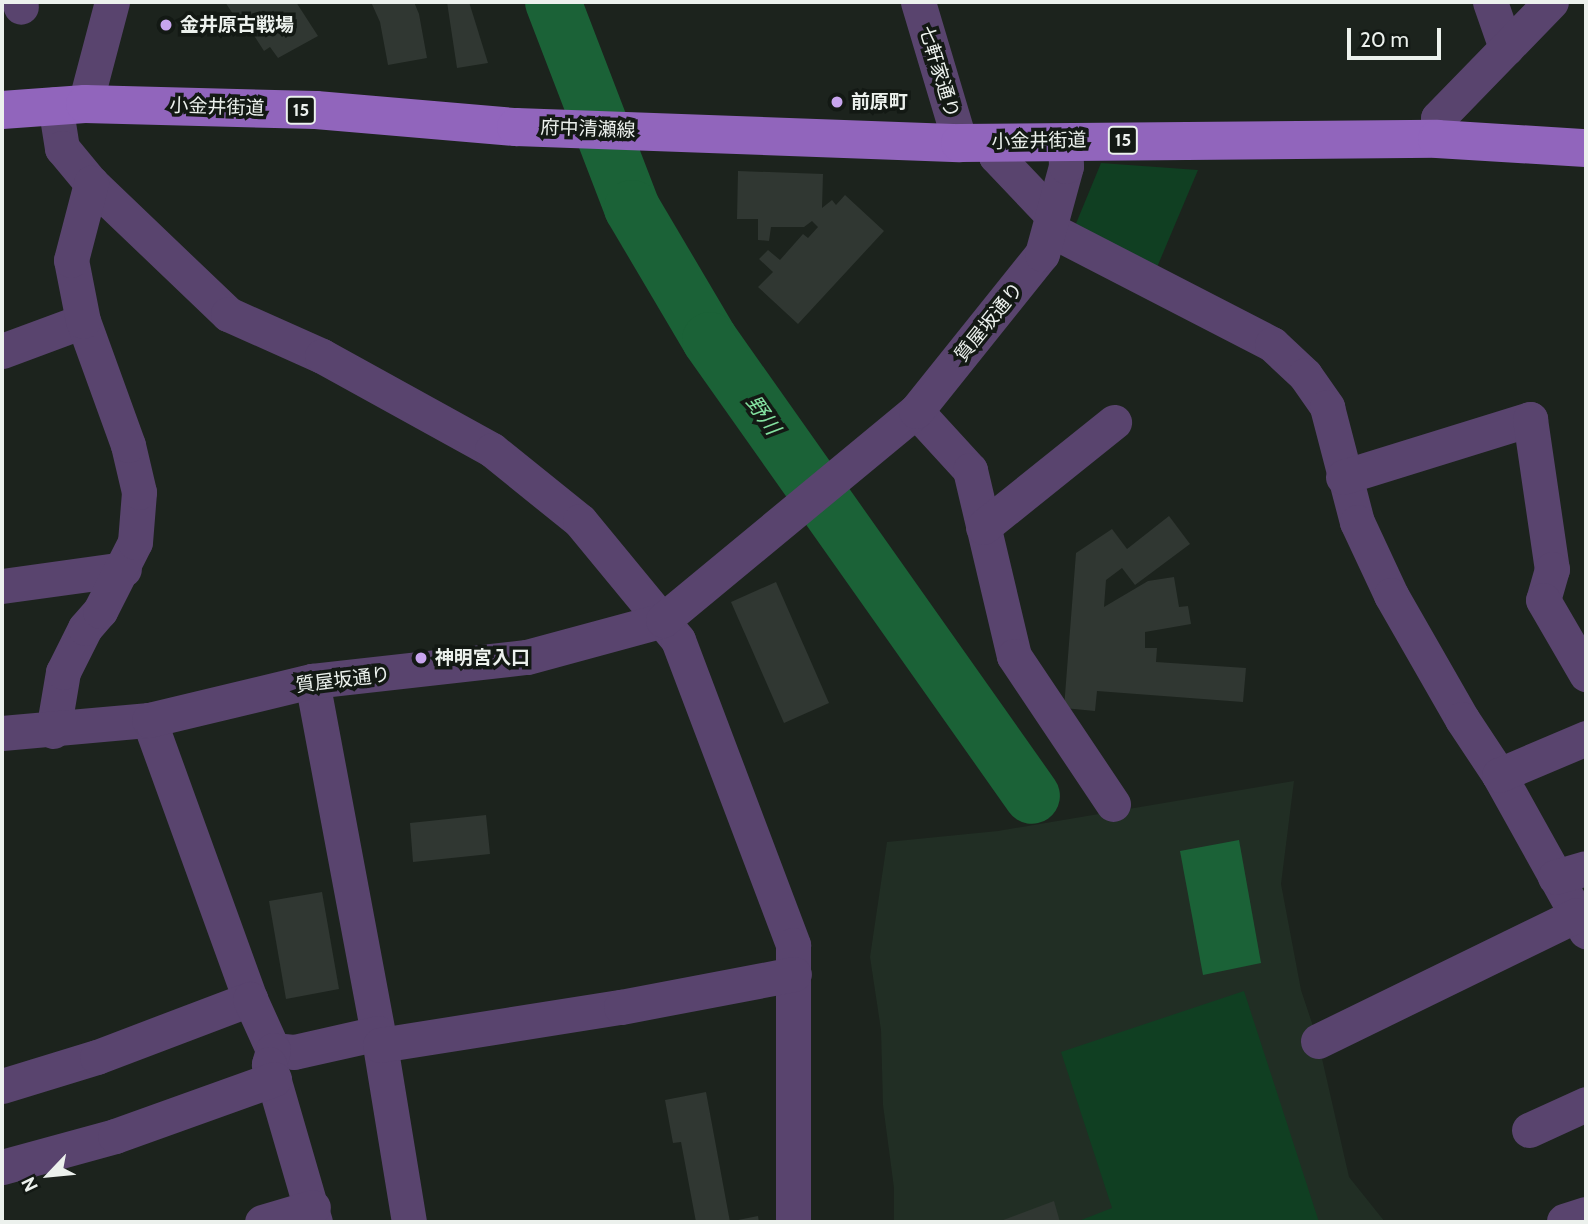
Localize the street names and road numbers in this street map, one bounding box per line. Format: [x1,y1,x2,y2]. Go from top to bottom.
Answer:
street label: 七軒家通り [914,23,964,121]
street label: 小金井街道 [169,94,265,120]
road number: 15 [285,96,317,124]
street label: 府中清瀬線 [540,116,636,142]
road number: 15 [1107,125,1139,154]
street label: 小金井街道 [991,129,1087,153]
street label: 質屋坂通り [950,278,1028,366]
street label: 質屋坂通り [294,663,392,697]

